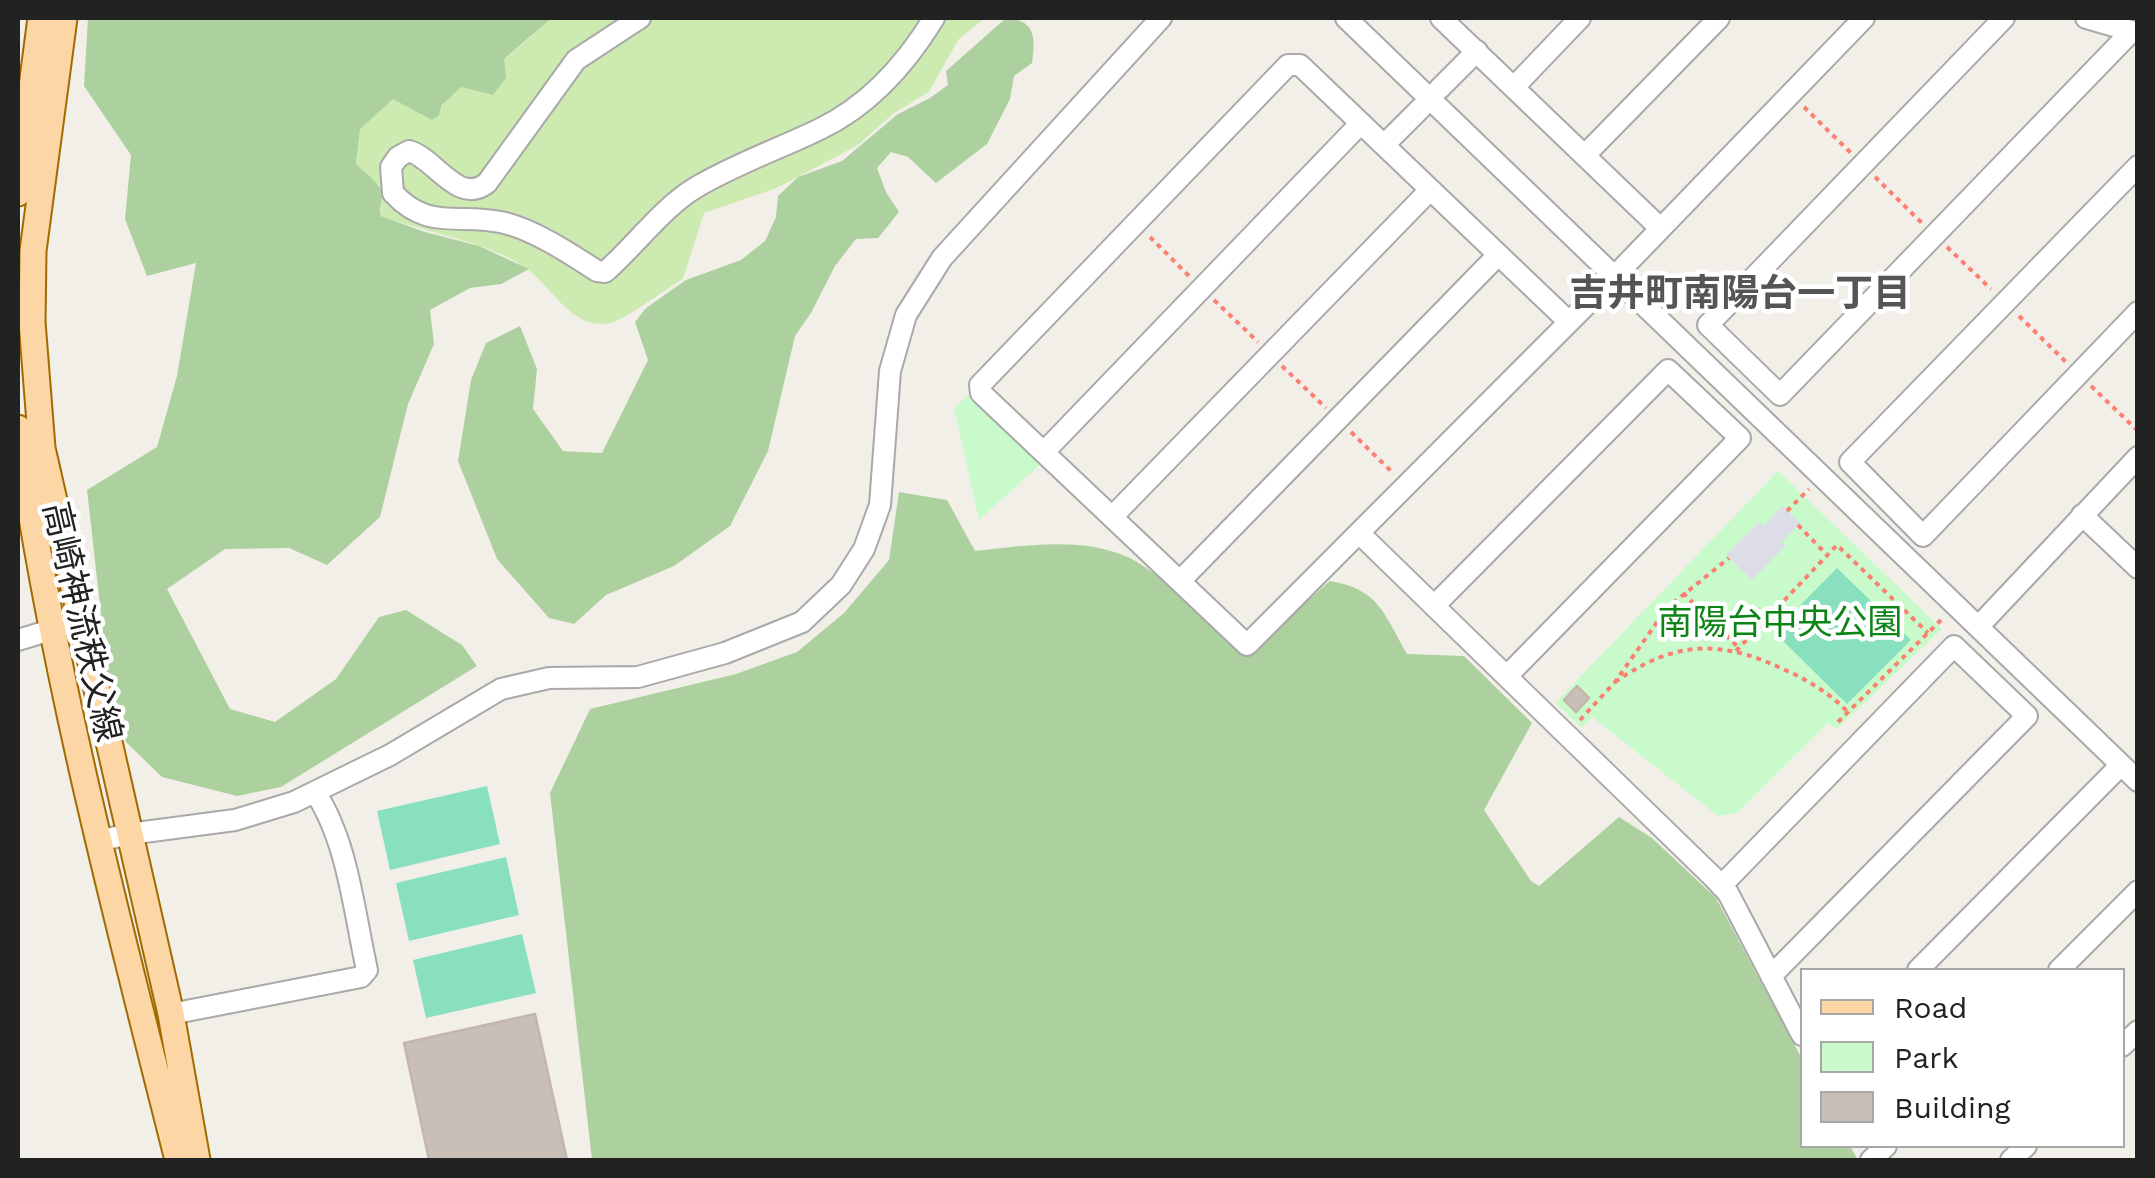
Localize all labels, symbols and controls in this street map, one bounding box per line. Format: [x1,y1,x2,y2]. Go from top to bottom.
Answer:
district label: 吉井町南陽台一丁目 [1569,272,1911,318]
street label: 高崎神流秩父線 [33,498,129,746]
park label: 南陽台中央公園 [1658,603,1902,645]
legend [1800,968,2125,1148]
text: Road [1894,990,1967,1025]
text: Park [1894,1040,1959,1075]
text: Building [1894,1090,2011,1125]

